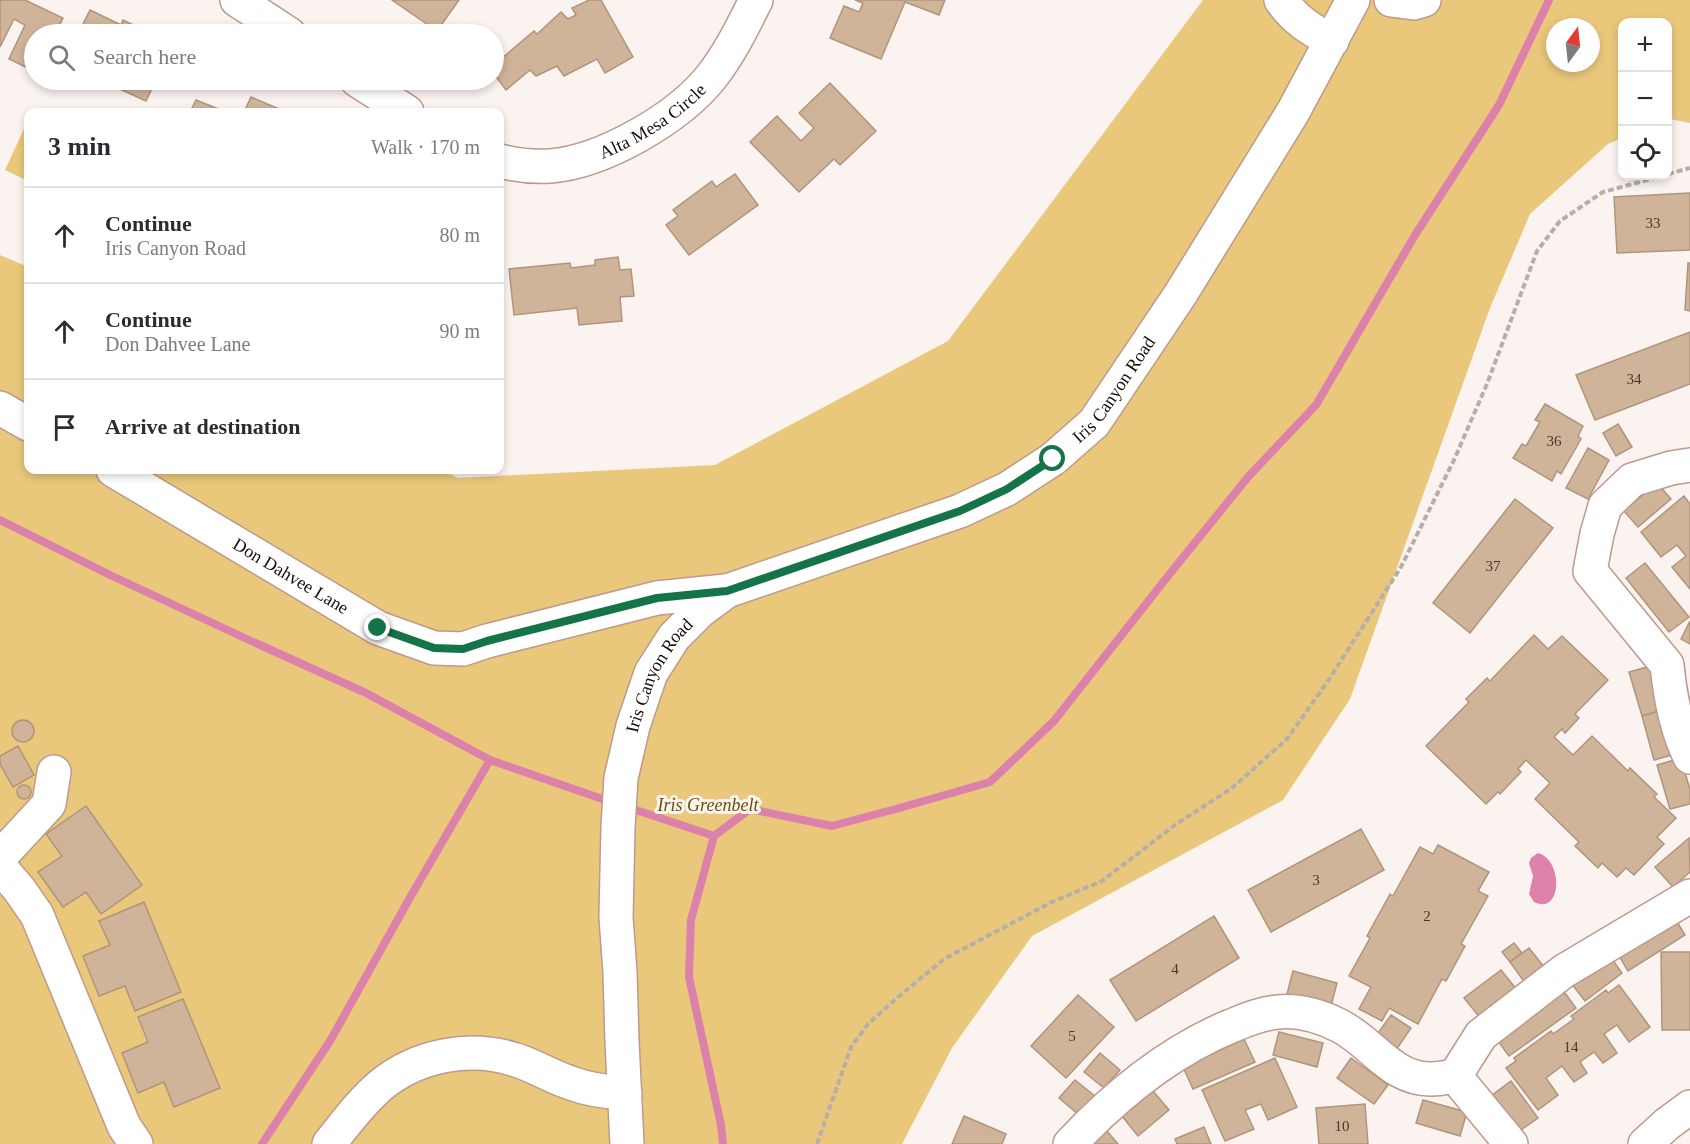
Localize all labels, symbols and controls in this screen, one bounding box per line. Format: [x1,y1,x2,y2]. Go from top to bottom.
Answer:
north arrow [1546,18,1600,72]
map controls [1618,18,1672,180]
button: + [1618,18,1672,72]
search box [24,24,504,90]
icon: search [45,41,78,74]
text: Search here [93,44,196,69]
button: − [1618,72,1672,126]
street label: Alta Mesa Circle [596,80,710,163]
button: locate [1618,126,1672,180]
text: 3 min [48,132,111,161]
text: Walk · 170 m [371,136,480,158]
text: Continue [105,211,192,236]
house number: 33 [1646,215,1661,231]
icon: ahead [48,219,81,252]
text: 80 m [439,224,480,246]
text: Iris Canyon Road [105,237,246,259]
text: Continue [105,307,192,332]
icon: ahead [48,315,81,348]
text: 90 m [439,320,480,342]
text: Don Dahvee Lane [105,333,251,355]
street label: Iris Canyon Road [1069,333,1159,447]
house number: 34 [1627,371,1642,387]
icon: arrive [48,411,81,444]
text: Arrive at destination [105,414,301,439]
house number: 36 [1547,433,1562,449]
route start [1039,445,1065,471]
street label: Don Dahvee Lane [229,534,352,618]
house number: 37 [1486,558,1501,574]
route end [364,614,390,640]
street label: Iris Canyon Road [622,614,697,734]
park label: Iris Greenbelt [657,795,759,815]
house number: 3 [1312,872,1320,888]
house number: 2 [1423,908,1431,924]
house number: 4 [1171,961,1179,977]
house number: 5 [1068,1028,1076,1044]
house number: 14 [1564,1039,1579,1055]
house number: 10 [1335,1118,1350,1134]

